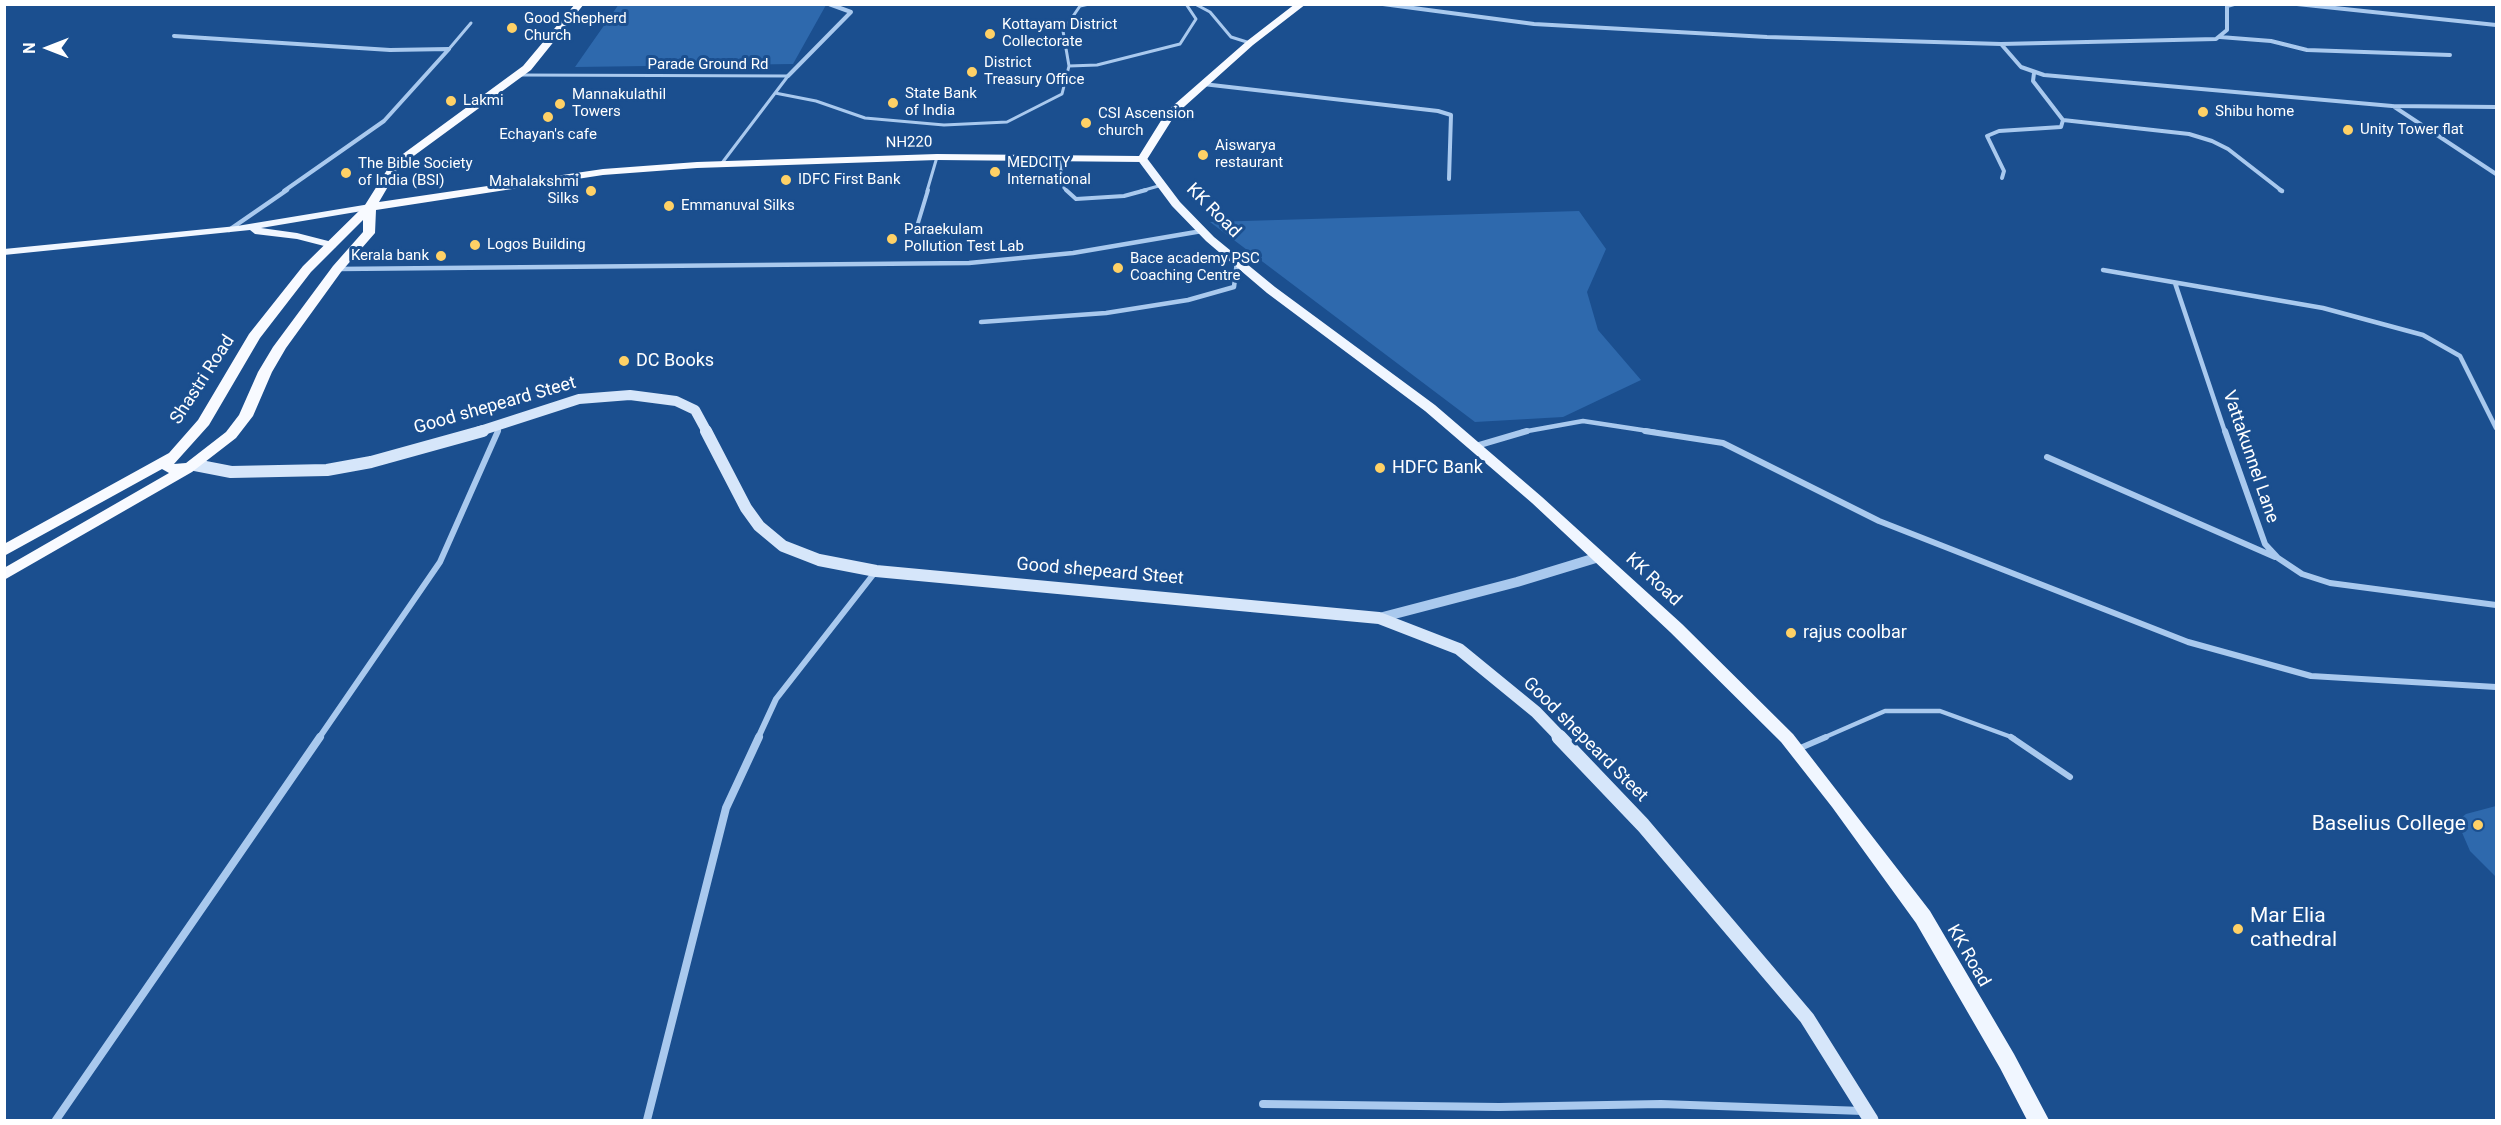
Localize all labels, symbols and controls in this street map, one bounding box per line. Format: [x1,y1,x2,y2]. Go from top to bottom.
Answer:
place label: Good Shepherd Church [524,10,627,45]
place label: Kottayam District Collectorate [1002,16,1117,51]
north arrow [18,18,78,78]
marker: Good Shepherd Church [505,21,519,35]
marker: Kottayam District Collectorate [983,27,997,41]
text: N [20,42,39,54]
place label: District Treasury Office [984,54,1084,89]
street label: Parade Ground Rd [648,56,768,74]
marker: District Treasury Office [965,65,979,79]
place label: State Bank of India [905,85,977,120]
place label: Mannakulathil Towers [572,86,666,121]
place label: Lakmi [463,92,504,110]
marker: Lakmi [444,94,458,108]
marker: State Bank of India [886,96,900,110]
marker: Mannakulathil Towers [553,97,567,111]
place label: Shibu home [2215,103,2294,121]
place label: CSI Ascension church [1098,105,1194,140]
marker: Shibu home [2196,105,2210,119]
marker: Echayan's cafe [541,110,555,124]
marker: CSI Ascension church [1079,116,1093,130]
place label: Unity Tower flat [2360,121,2464,139]
marker: Unity Tower flat [2341,123,2355,137]
place label: Echayan's cafe [499,126,597,144]
street label: NH220 [886,134,932,152]
place label: Aiswarya restaurant [1215,137,1283,172]
marker: Aiswarya restaurant [1196,148,1210,162]
place label: MEDCITY International [1007,154,1091,189]
place label: The Bible Society of India (BSI) [358,155,473,190]
marker: MEDCITY International [988,165,1002,179]
marker: The Bible Society of India (BSI) [339,166,353,180]
place label: IDFC First Bank [798,171,900,189]
place label: Mahalakshmi Silks [489,173,579,208]
marker: IDFC First Bank [779,173,793,187]
street label: KK Road [1181,179,1245,243]
marker: Mahalakshmi Silks [584,184,598,198]
place label: Emmanuval Silks [681,197,795,215]
marker: Emmanuval Silks [662,199,676,213]
place label: Paraekulam Pollution Test Lab [904,221,1024,256]
marker: Paraekulam Pollution Test Lab [885,232,899,246]
place label: Logos Building [487,236,586,254]
marker: Logos Building [468,238,482,252]
place label: Kerala bank [351,247,429,265]
marker: Kerala bank [434,249,448,263]
place label: Bace academy PSC Coaching Centre [1130,250,1260,285]
marker: Bace academy PSC Coaching Centre [1111,261,1125,275]
street label: Shastri Road [166,331,240,429]
place label: DC Books [636,350,714,372]
marker: DC Books [617,354,631,368]
street label: Good shepeard Steet [411,373,579,439]
street label: Vattakunnel Lane [2217,388,2283,526]
place label: HDFC Bank [1392,457,1483,479]
marker: HDFC Bank [1373,461,1387,475]
street label: KK Road [1621,549,1685,611]
street label: Good shepeard Steet [1016,554,1184,590]
place label: rajus coolbar [1803,622,1907,644]
marker: rajus coolbar [1784,626,1798,640]
street label: Good shepeard Steet [1518,673,1652,807]
place label: Baselius College [2312,812,2466,838]
marker: Baselius College [2471,818,2485,832]
place label: Mar Elia cathedral [2250,904,2337,954]
street label: KK Road [1942,921,1994,991]
marker: Mar Elia cathedral [2231,922,2245,936]

